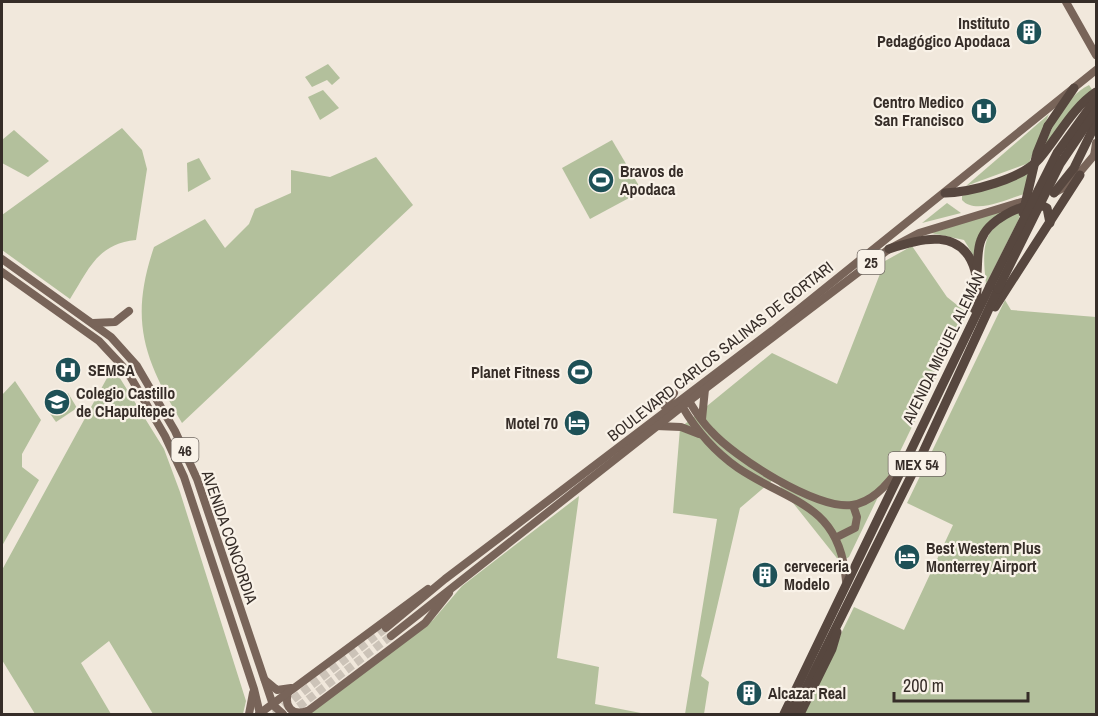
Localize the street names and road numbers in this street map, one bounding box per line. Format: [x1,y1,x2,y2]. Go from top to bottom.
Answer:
road number: 25 [858,250,884,274]
street label: BOULEVARD CARLOS SALINAS DE GORTARI [603,256,837,446]
street label: AVENIDA MIGUEL ALEMÁN [896,268,989,428]
road number: 46 [172,438,198,462]
road number: MEX 54 [888,452,946,476]
street label: AVENIDA CONCORDIA [197,466,263,607]

